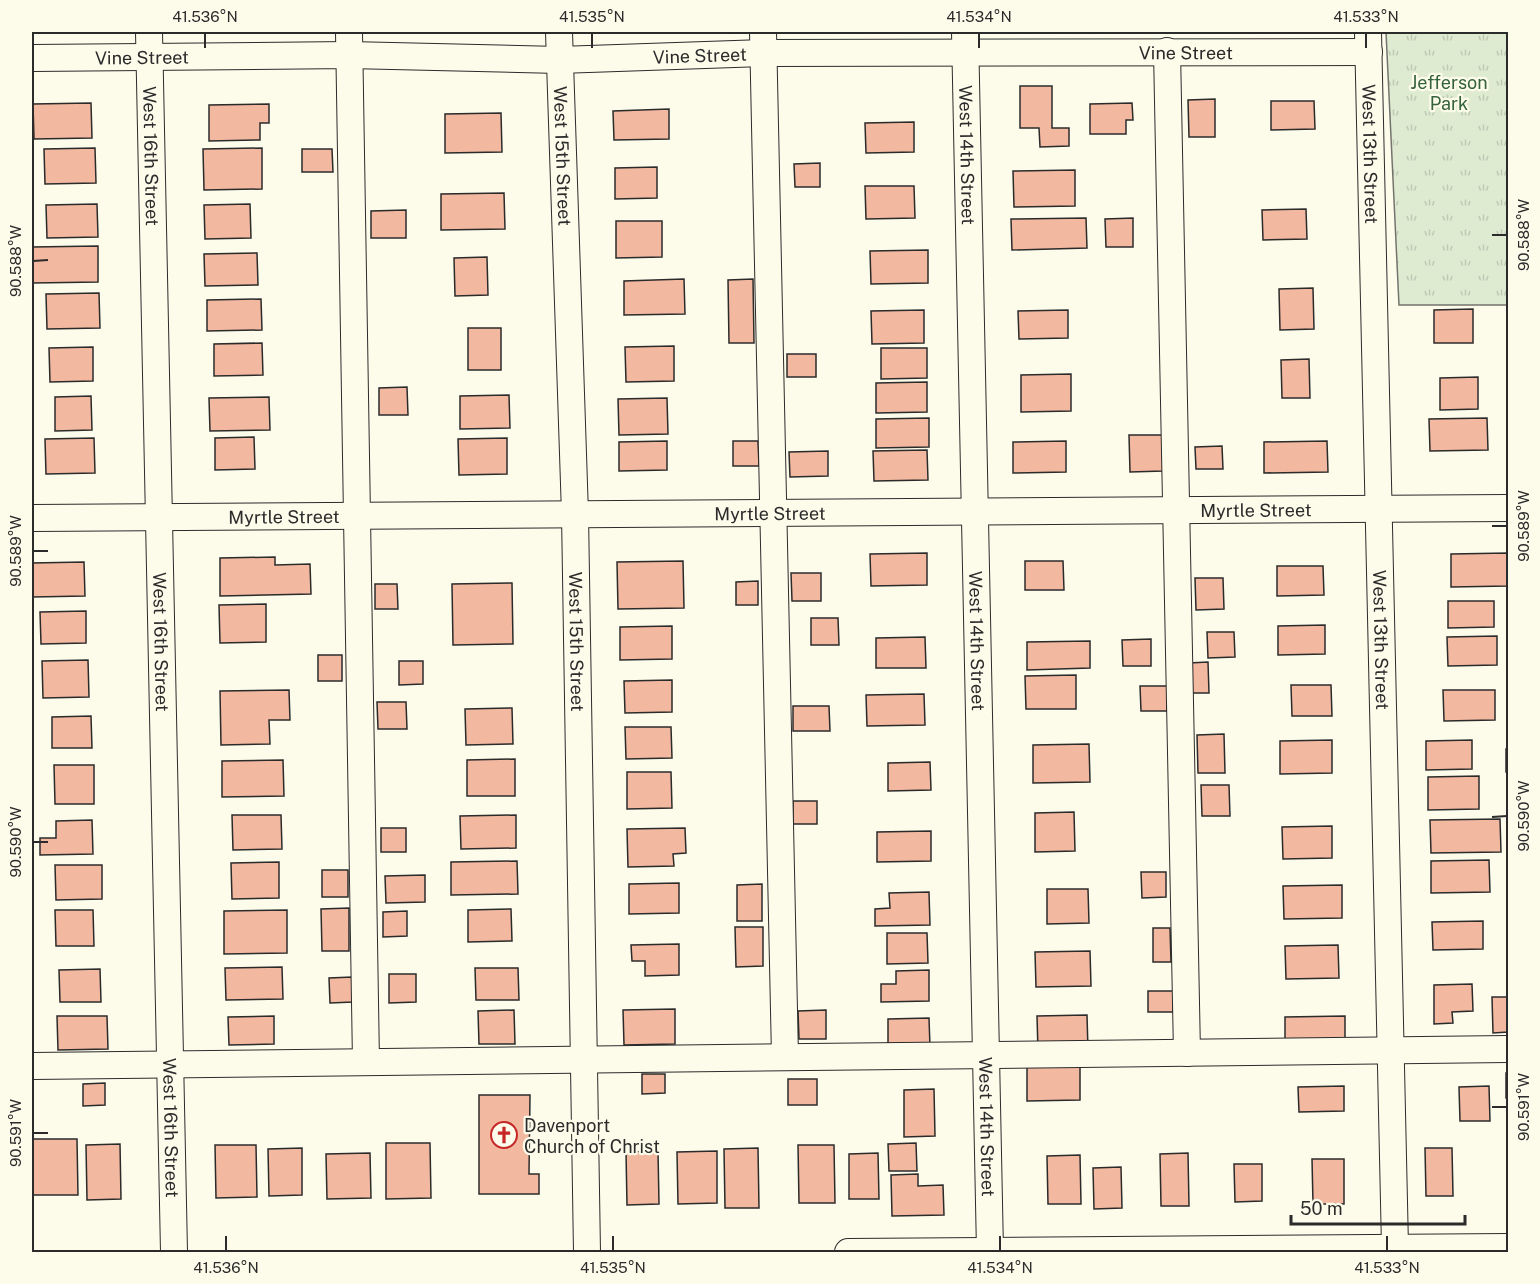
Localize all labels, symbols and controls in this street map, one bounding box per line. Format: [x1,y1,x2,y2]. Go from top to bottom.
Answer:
text: 41.536°N [172,8,238,25]
text: 41.535°N [559,8,625,25]
text: 41.534°N [946,8,1012,25]
text: 41.533°N [1333,8,1399,25]
street label: Vine Street [1139,42,1233,63]
street label: Vine Street [652,43,747,67]
street label: Vine Street [95,46,189,68]
park label: Jefferson Park [1410,72,1488,114]
street label: West 13th Street [1359,84,1383,224]
street label: West 14th Street [956,85,979,225]
street label: West 16th Street [140,86,163,226]
street label: West 15th Street [550,86,576,226]
text: 90.588°W [1515,199,1532,271]
text: 90.588°W [7,225,24,297]
text: 90.589°W [1515,490,1532,562]
street label: Myrtle Street [1200,499,1312,521]
street label: Myrtle Street [714,502,826,524]
street label: Myrtle Street [228,505,340,527]
text: 90.589°W [7,515,24,587]
street label: West 13th Street [1369,570,1394,710]
street label: West 14th Street [966,571,989,711]
street label: West 16th Street [150,572,173,712]
street label: West 15th Street [565,572,589,712]
text: 90.590°W [1515,780,1532,852]
text: 90.590°W [7,806,24,878]
street label: West 14th Street [976,1057,999,1197]
street label: West 16th Street [160,1058,183,1198]
text: 90.591°W [1515,1073,1532,1141]
text: 90.591°W [7,1099,24,1167]
place label: Davenport Church of Christ [524,1115,660,1157]
church icon: Davenport Church of Christ [489,1120,519,1150]
scale bar [1291,1188,1465,1226]
text: 50 m [1300,1198,1343,1219]
text: 41.536°N [193,1259,259,1276]
text: 41.535°N [580,1259,646,1276]
text: 41.534°N [967,1259,1033,1276]
text: 41.533°N [1354,1259,1420,1276]

